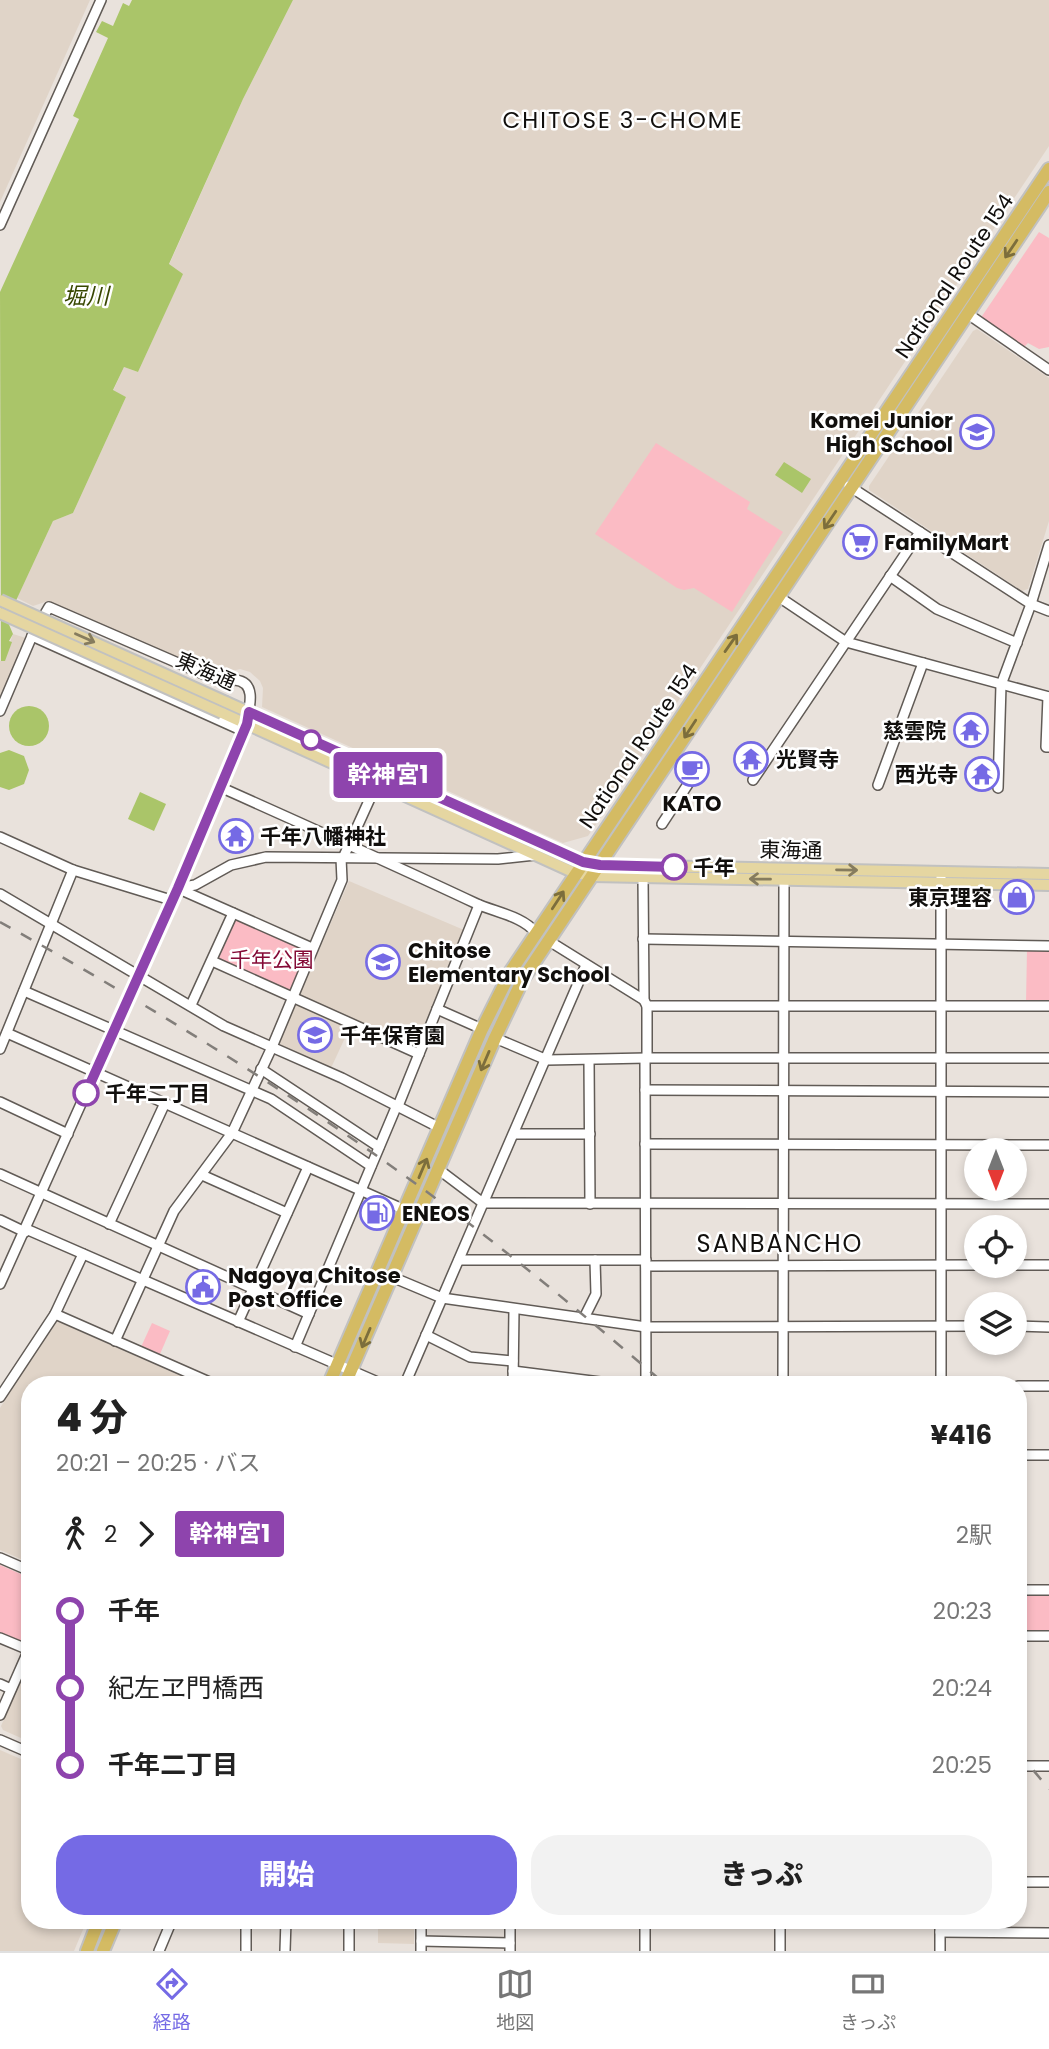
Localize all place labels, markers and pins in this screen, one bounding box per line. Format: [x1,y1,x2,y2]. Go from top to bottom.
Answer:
place label: Komei Junior High School [810,406,953,459]
school or university icon: Komei Junior High School [958,413,996,451]
supermarket icon: FamilyMart [841,523,879,561]
place label: FamilyMart [884,528,1009,557]
temple icon: 慈雲院 [952,711,990,749]
place label: 慈雲院 [883,716,946,745]
unlabelled marker [301,730,321,750]
temple icon: 光賢寺 [732,740,770,778]
place label: 光賢寺 [776,745,839,774]
cafe icon: KATO [673,750,711,788]
temple icon: 西光寺 [963,755,1001,793]
place label: 西光寺 [895,760,958,789]
place label: KATO [662,789,722,818]
temple icon: 千年八幡神社 [217,817,255,855]
place label: 千年八幡神社 [260,822,386,851]
place label: 千年 [693,853,735,882]
marker: 千年 [661,854,687,880]
shop icon: 東京理容 [998,878,1036,916]
place label: 東京理容 [908,883,992,912]
place label: Chitose Elementary School [408,936,610,989]
school or university icon: Chitose Elementary School [364,943,402,981]
school or university icon: 千年保育園 [296,1016,334,1054]
place label: 千年保育園 [340,1021,445,1050]
place label: 千年二丁目 [105,1079,210,1108]
marker: 千年二丁目 [73,1080,99,1106]
fuel station icon: ENEOS [358,1194,396,1232]
place label: ENEOS [402,1199,470,1228]
place label: Nagoya Chitose Post Office [228,1261,401,1314]
public building icon: Nagoya Chitose Post Office [184,1268,222,1306]

